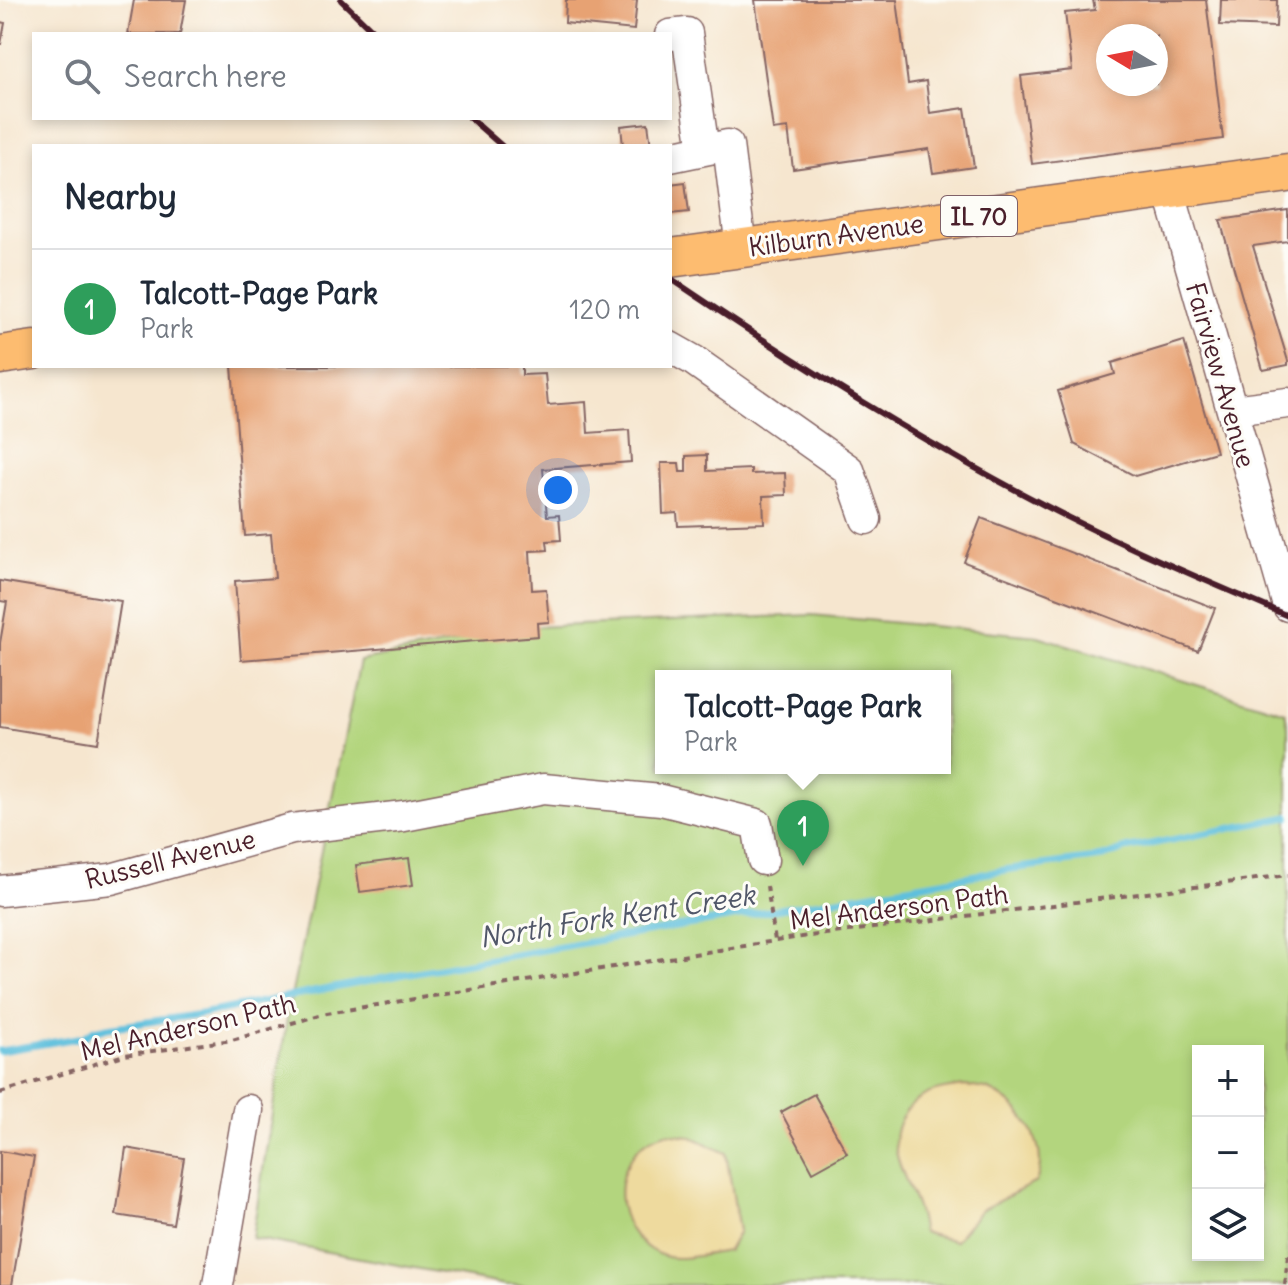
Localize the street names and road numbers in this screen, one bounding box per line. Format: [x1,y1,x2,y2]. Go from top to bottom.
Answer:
road number: IL 70 [941,196,1017,236]
street label: Kilburn Avenue [746,206,926,264]
street label: Fairview Avenue [1179,279,1263,471]
street label: Russell Avenue [81,822,259,896]
street label: Mel Anderson Path [788,877,1010,937]
street label: Mel Anderson Path [77,986,299,1068]

